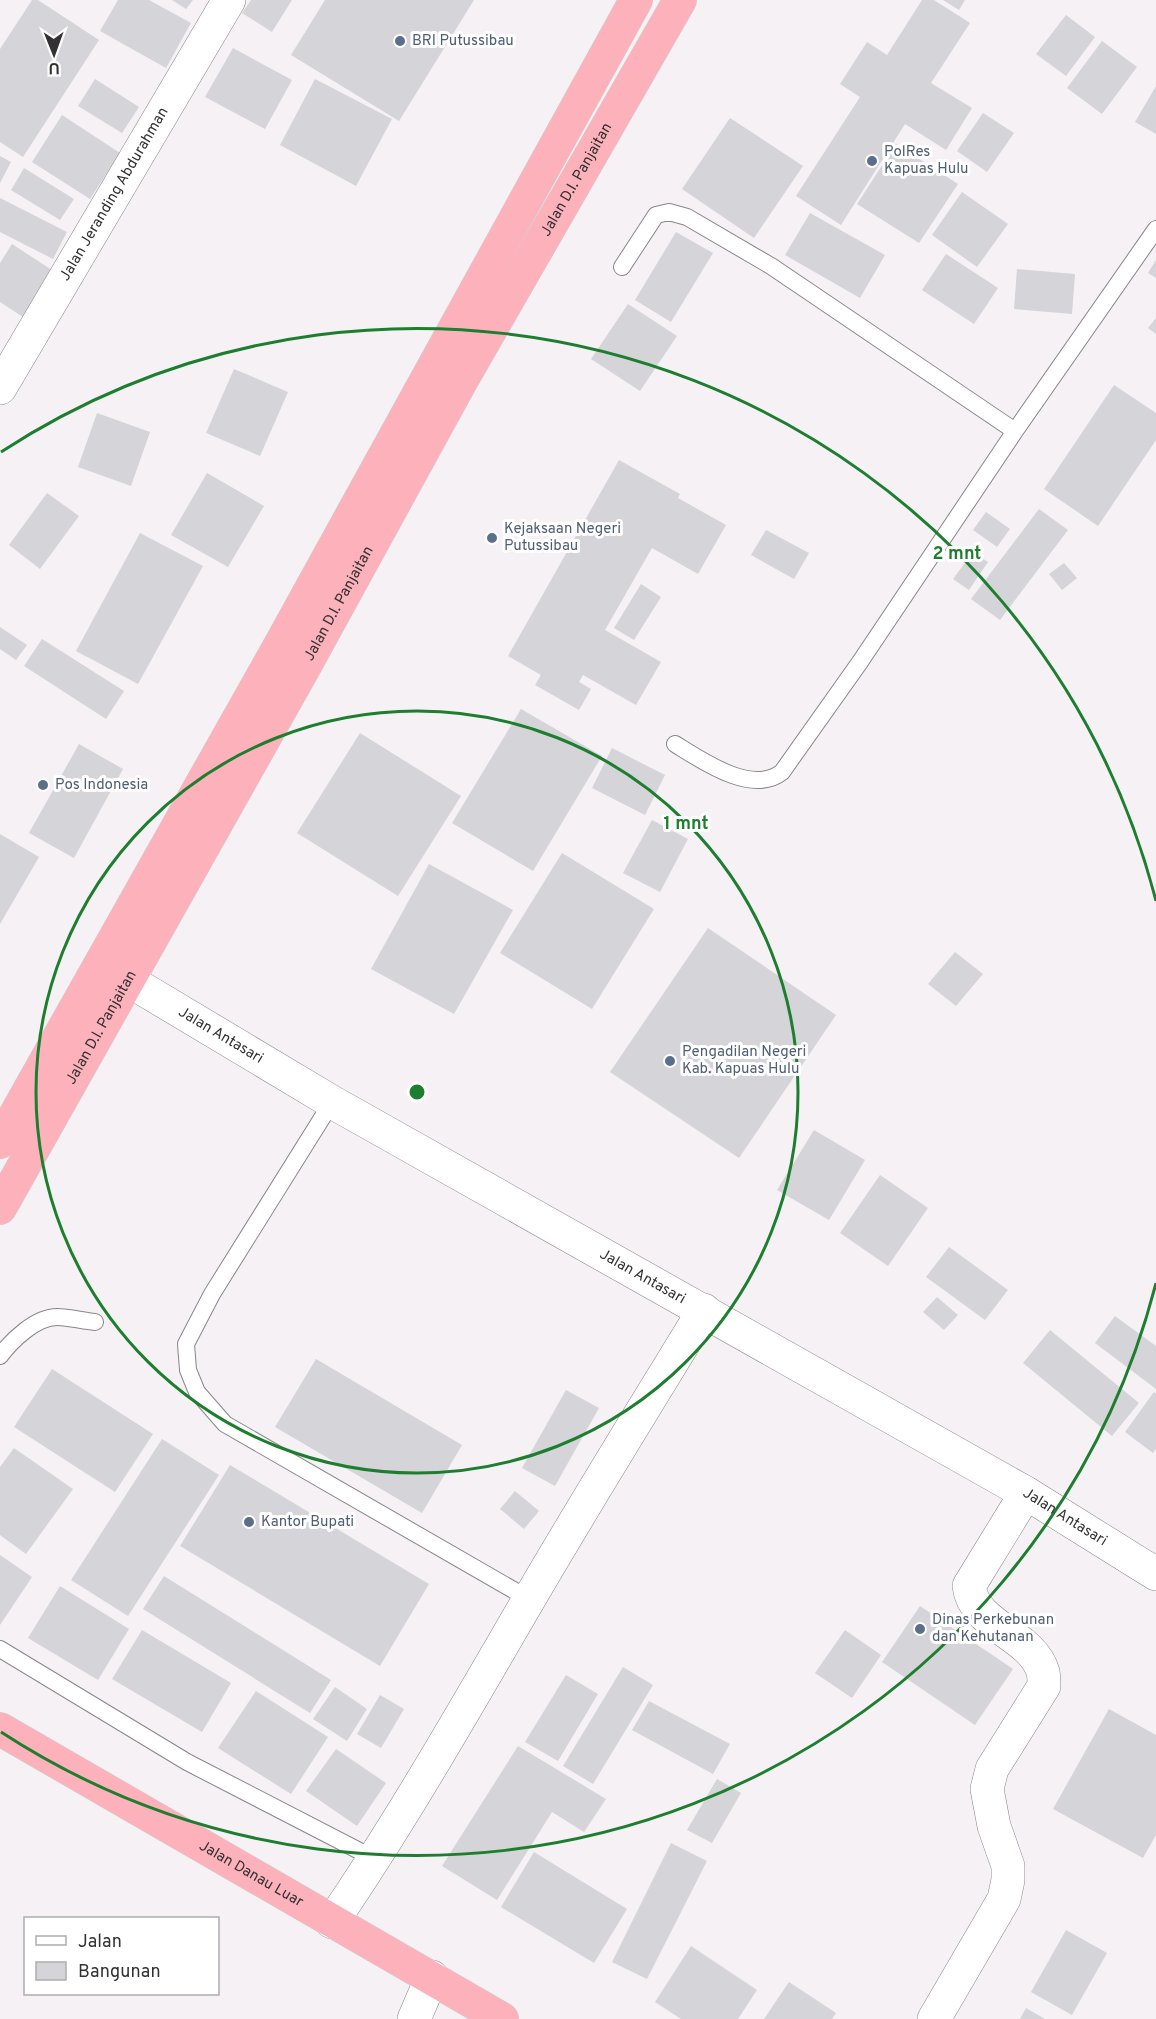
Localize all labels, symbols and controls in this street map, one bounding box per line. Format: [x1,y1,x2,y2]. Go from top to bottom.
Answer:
north arrow [24,24,84,84]
place label: BRI Putussibau [412,32,514,51]
marker: BRI Putussibau [393,34,407,48]
text: U [48,57,60,77]
street label: Jalan Jeranding Abdurahman [56,104,173,285]
street label: Jalan D.I. Panjaitan [537,120,617,240]
place label: PolRes Kapuas Hulu [884,143,969,179]
marker: PolRes Kapuas Hulu [865,154,879,168]
place label: Kejaksaan Negeri Putussibau [504,520,621,556]
marker: Kejaksaan Negeri Putussibau [485,531,499,545]
street label: Jalan D.I. Panjaitan [300,543,378,664]
text: 2 mnt [933,543,981,566]
place label: Pos Indonesia [55,776,148,795]
marker: Pos Indonesia [36,778,50,792]
text: 1 mnt [663,813,709,836]
street label: Jalan D.I. Panjaitan [62,967,141,1088]
street label: Jalan Antasari [175,1003,267,1068]
place label: Pengadilan Negeri Kab. Kapuas Hulu [682,1043,806,1079]
marker: Pengadilan Negeri Kab. Kapuas Hulu [663,1054,677,1068]
centre of rings [407,1082,427,1102]
street label: Jalan Antasari [596,1245,689,1309]
street label: Jalan Antasari [1019,1484,1111,1551]
place label: Kantor Bupati [261,1513,354,1532]
marker: Kantor Bupati [242,1515,256,1529]
place label: Dinas Perkebunan dan Kehutanan [932,1611,1054,1647]
marker: Dinas Perkebunan dan Kehutanan [913,1622,927,1636]
street label: Jalan Danau Luar [196,1836,307,1912]
legend [24,1917,219,1995]
text: Jalan [78,1931,122,1954]
text: Bangunan [78,1961,161,1984]

